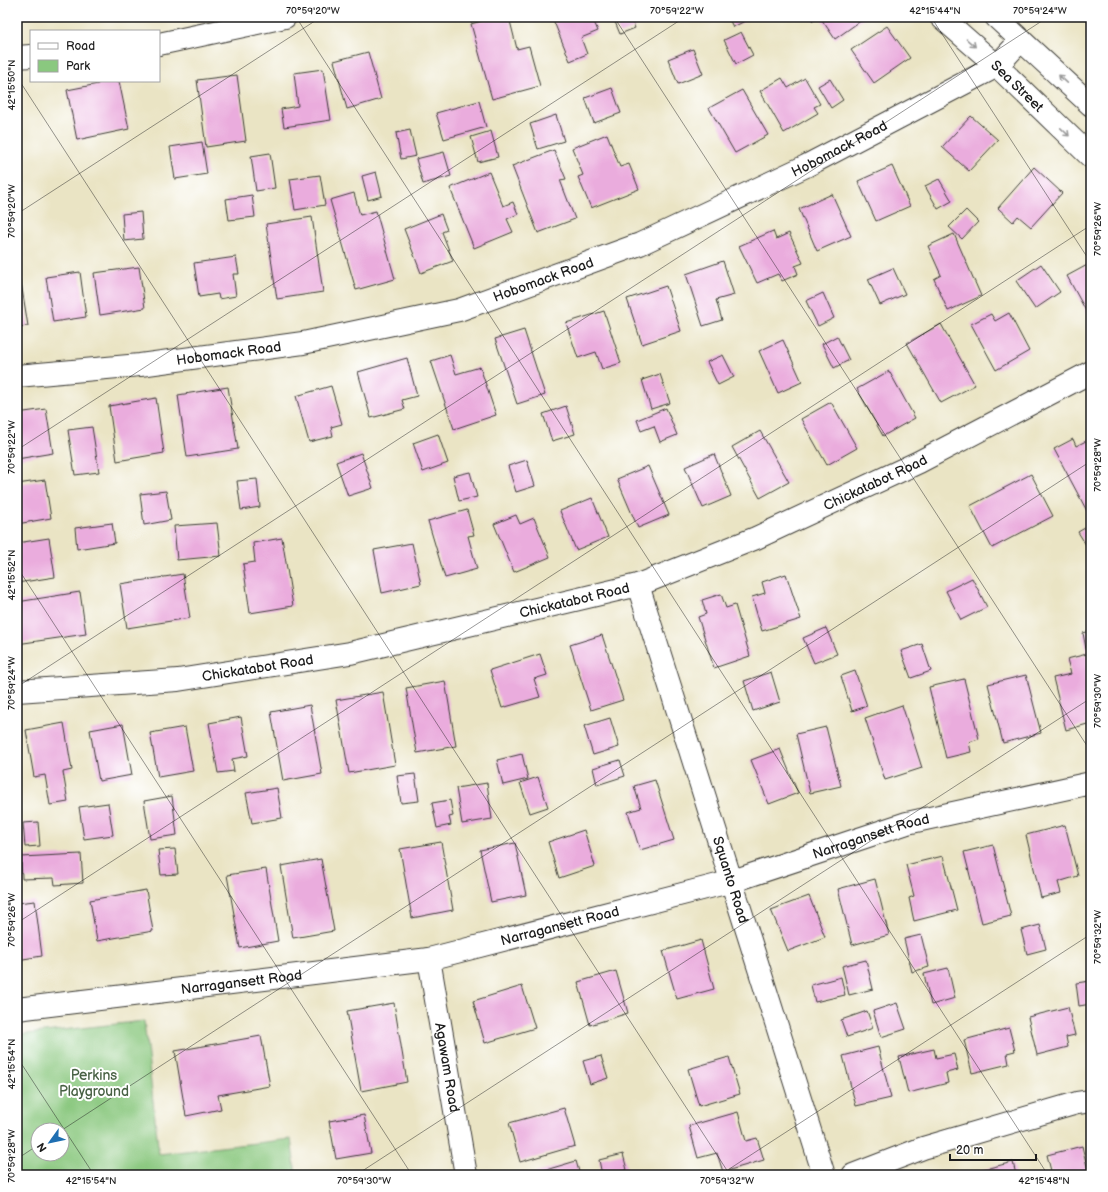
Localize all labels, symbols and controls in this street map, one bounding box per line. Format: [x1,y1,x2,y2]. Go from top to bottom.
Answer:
text: 70°59'20"W [286,5,340,17]
text: 70°59'22"W [650,5,704,17]
text: 42°15'44"N [909,5,961,17]
text: 70°59'24"W [1013,5,1067,17]
legend [30,30,160,82]
one-way arrow [965,38,976,47]
text: Road [66,39,95,54]
street label: Sea Street [988,56,1048,116]
text: Park [66,59,90,74]
text: 42°15'50"N [6,60,18,111]
one-way arrow [1057,74,1068,83]
street label: Hobomack Road [789,117,890,180]
one-way arrow [1060,127,1070,137]
text: 70°59'20"W [6,184,18,238]
text: 70°59'26"W [1092,202,1104,256]
street label: Hobomack Road [491,253,596,305]
street label: Hobomack Road [175,338,282,369]
text: 70°59'22"W [6,420,18,474]
text: 70°59'28"W [1092,438,1104,492]
street label: Chickatabot Road [821,451,930,514]
text: 42°15'52"N [6,549,18,601]
street label: Chickatabot Road [518,579,631,621]
street label: Chickatabot Road [201,650,315,685]
text: 70°59'24"W [6,656,18,710]
text: 70°59'30"W [1092,674,1104,728]
street label: Narragansett Road [810,810,931,862]
street label: Squanto Road [709,834,753,925]
text: 70°59'26"W [6,893,18,947]
street label: Narragansett Road [499,902,621,949]
text: 70°59'32"W [1092,910,1104,964]
street label: Narragansett Road [180,966,303,998]
street label: Agawam Road [432,1021,464,1114]
text: 42°15'54"N [6,1038,18,1090]
park label: Perkins Playground [59,1067,129,1100]
north arrow [30,1122,70,1162]
text: 70°59'28"W [6,1129,18,1183]
scale bar [950,1136,1036,1162]
text: N [34,1140,50,1154]
text: 20 m [956,1143,983,1158]
text: 42°15'54"N [65,1175,117,1187]
text: 70°59'30"W [337,1175,391,1187]
text: 70°59'32"W [700,1175,754,1187]
text: 42°15'48"N [1018,1175,1070,1187]

